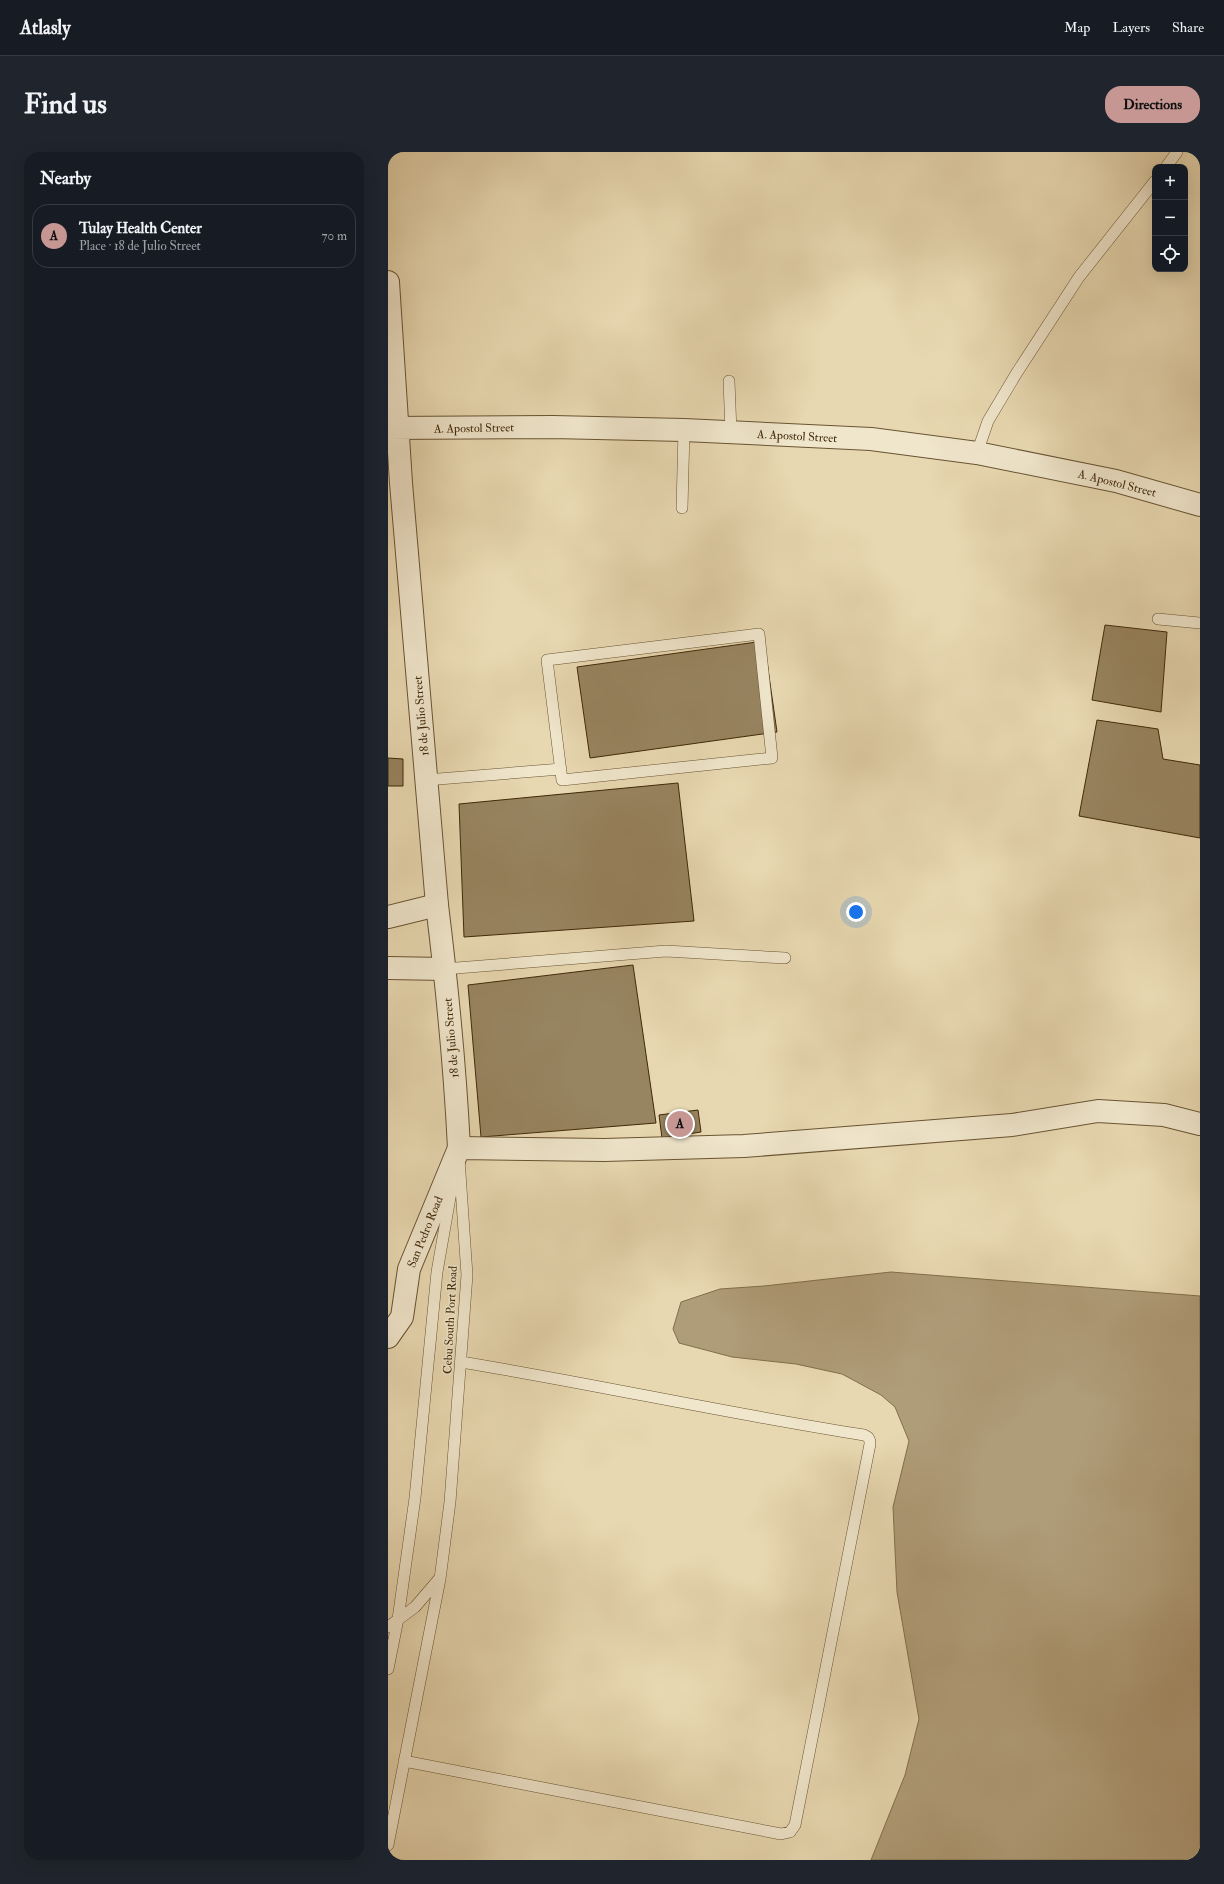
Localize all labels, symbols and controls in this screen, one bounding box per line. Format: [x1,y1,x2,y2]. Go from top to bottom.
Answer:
text: Atlasly [20,16,71,40]
text: Map [1064,19,1090,36]
text: Layers [1112,19,1150,36]
text: Share [1172,19,1204,36]
button: Directions [1105,86,1200,123]
text: Find us [24,87,107,122]
map controls [1152,164,1188,272]
button: + [1152,164,1188,200]
text: Nearby [40,168,91,189]
button: − [1152,200,1188,236]
text: Tulay Health Center [79,219,202,238]
text: A [50,228,58,244]
text: 70 m [322,228,347,244]
button: locate [1152,236,1188,272]
text: Place · 18 de Julio Street [79,238,201,254]
street label: A. Apostol Street [433,420,514,437]
street label: A. Apostol Street [756,427,837,446]
street label: A. Apostol Street [1075,466,1158,500]
street label: 18 de Julio Street [411,675,432,757]
your location [846,902,866,922]
street label: 18 de Julio Street [441,997,462,1079]
pin: A [667,1109,693,1139]
street label: San Pedro Road [404,1194,447,1270]
street label: Cebu South Port Road [440,1266,461,1374]

